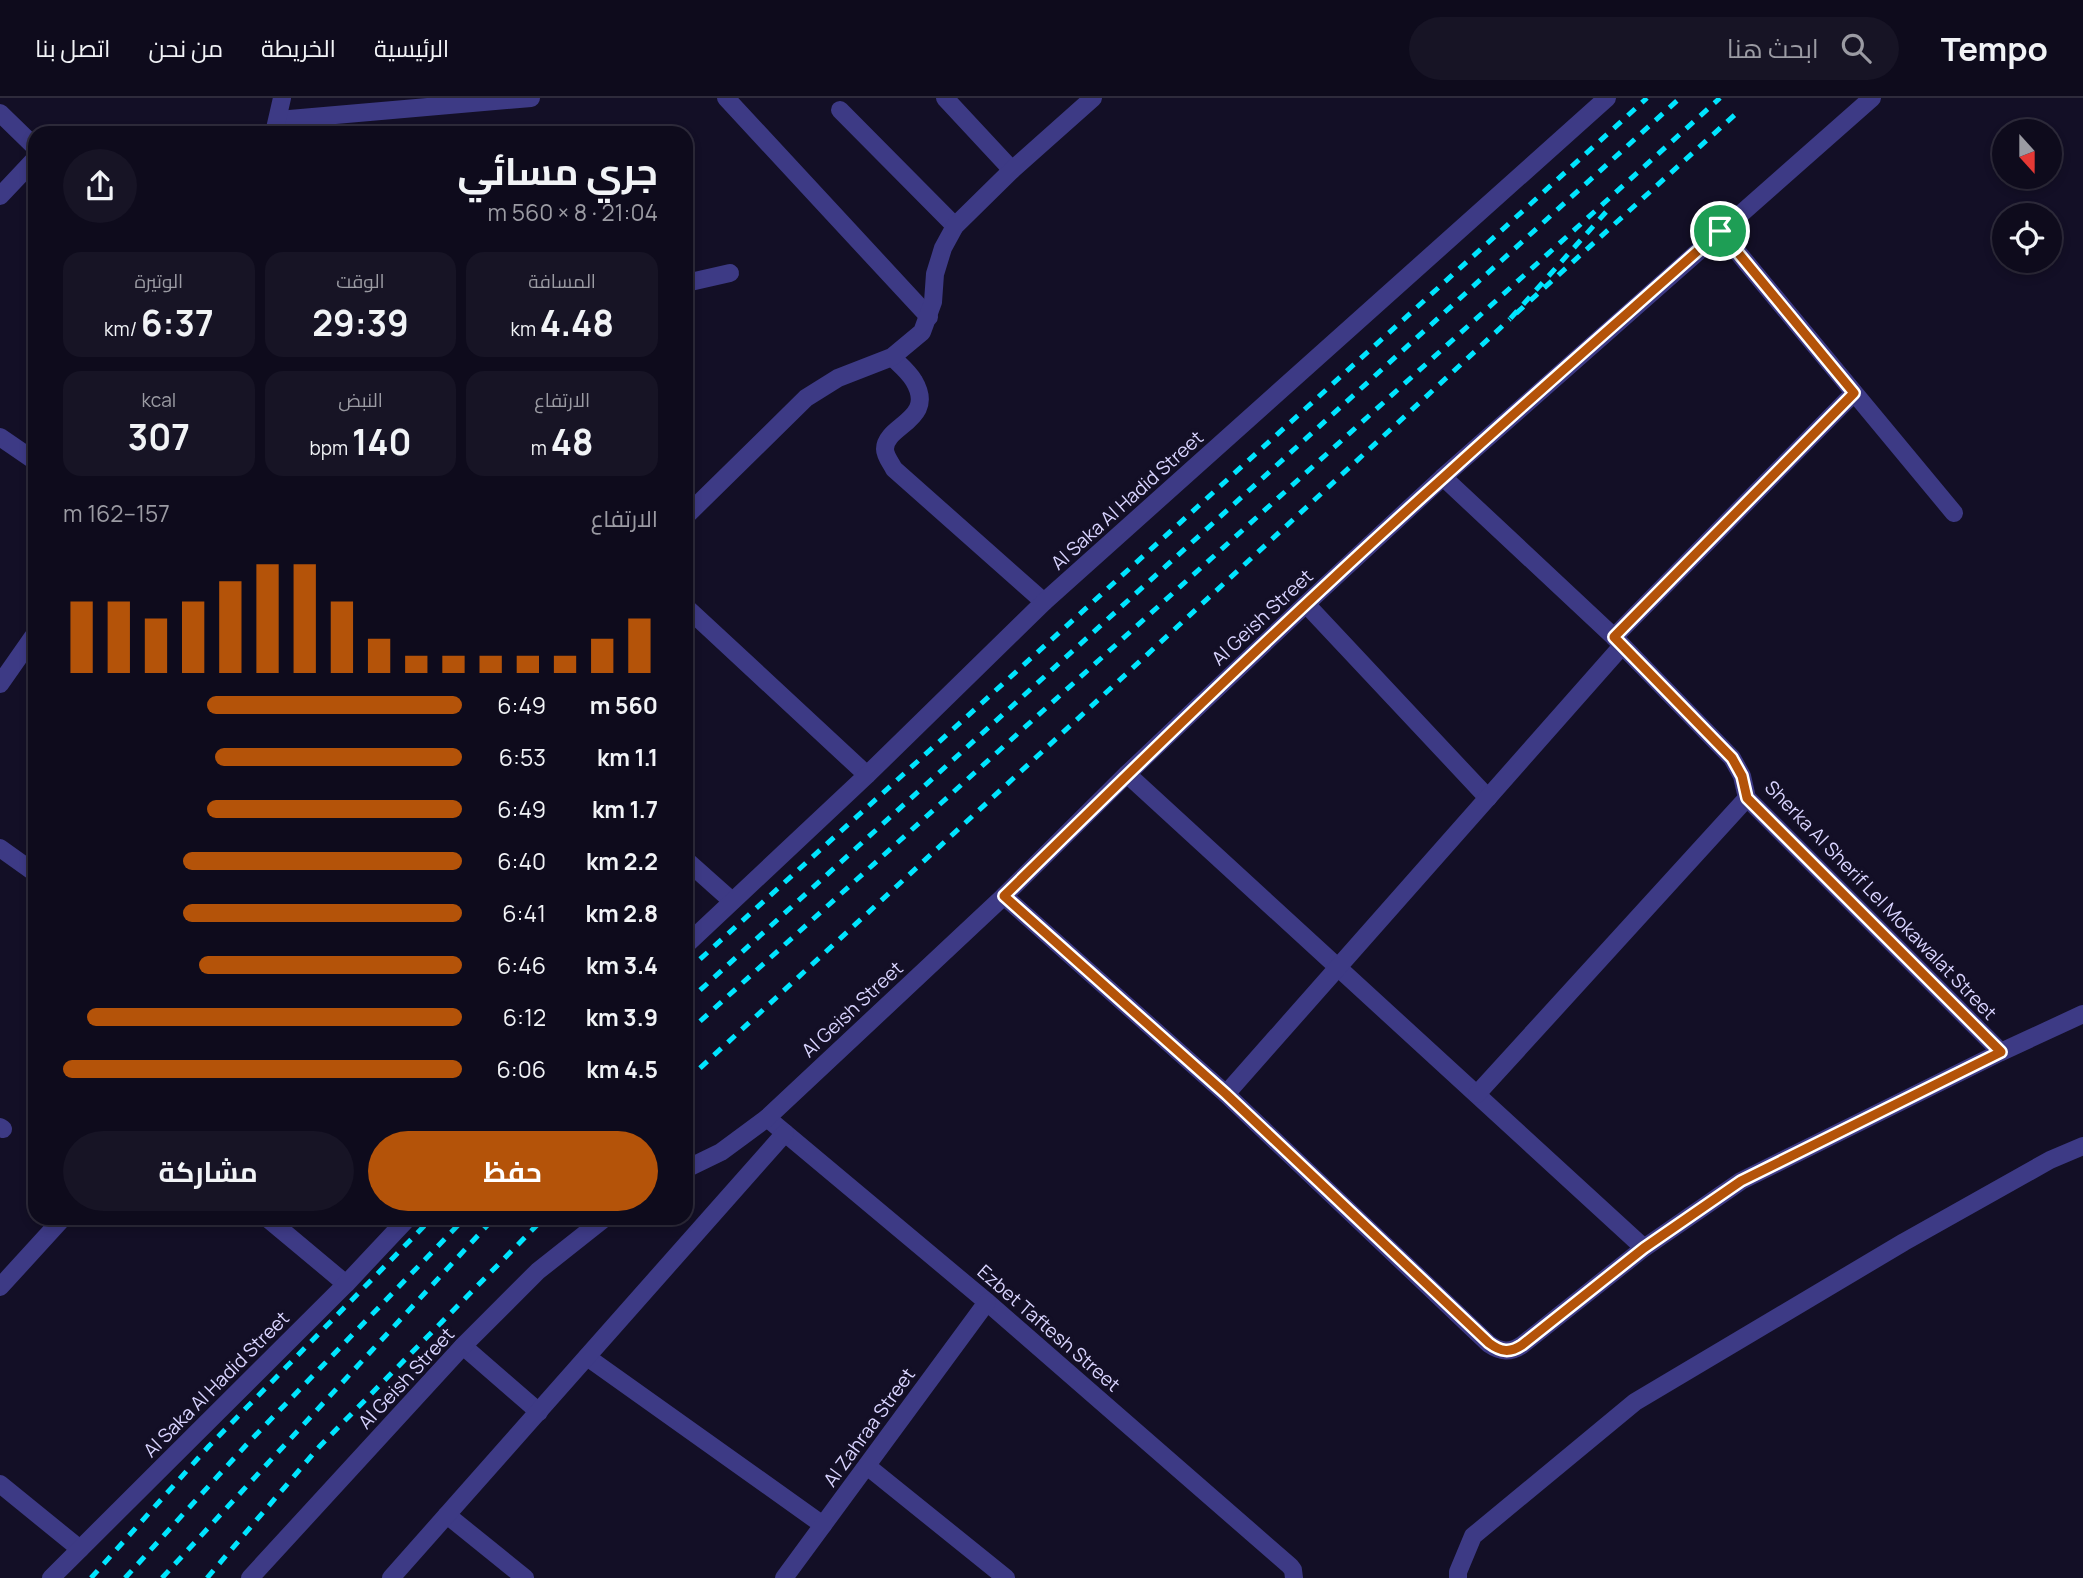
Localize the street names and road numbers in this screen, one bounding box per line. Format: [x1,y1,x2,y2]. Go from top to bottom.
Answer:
street label: Al Saka Al Hadid Street [1045,425,1209,575]
street label: Al Geish Street [1206,563,1318,671]
street label: Sherka Al Sherif Lel Mokawalat Street [1759,775,2003,1025]
street label: Al Geish Street [796,955,908,1063]
street label: Ezbet Taftesh Street [972,1259,1126,1397]
street label: Al Saka Al Hadid Street [137,1305,295,1463]
street label: Al Geish Street [352,1322,460,1434]
street label: Al Zahraa Street [817,1362,921,1492]

